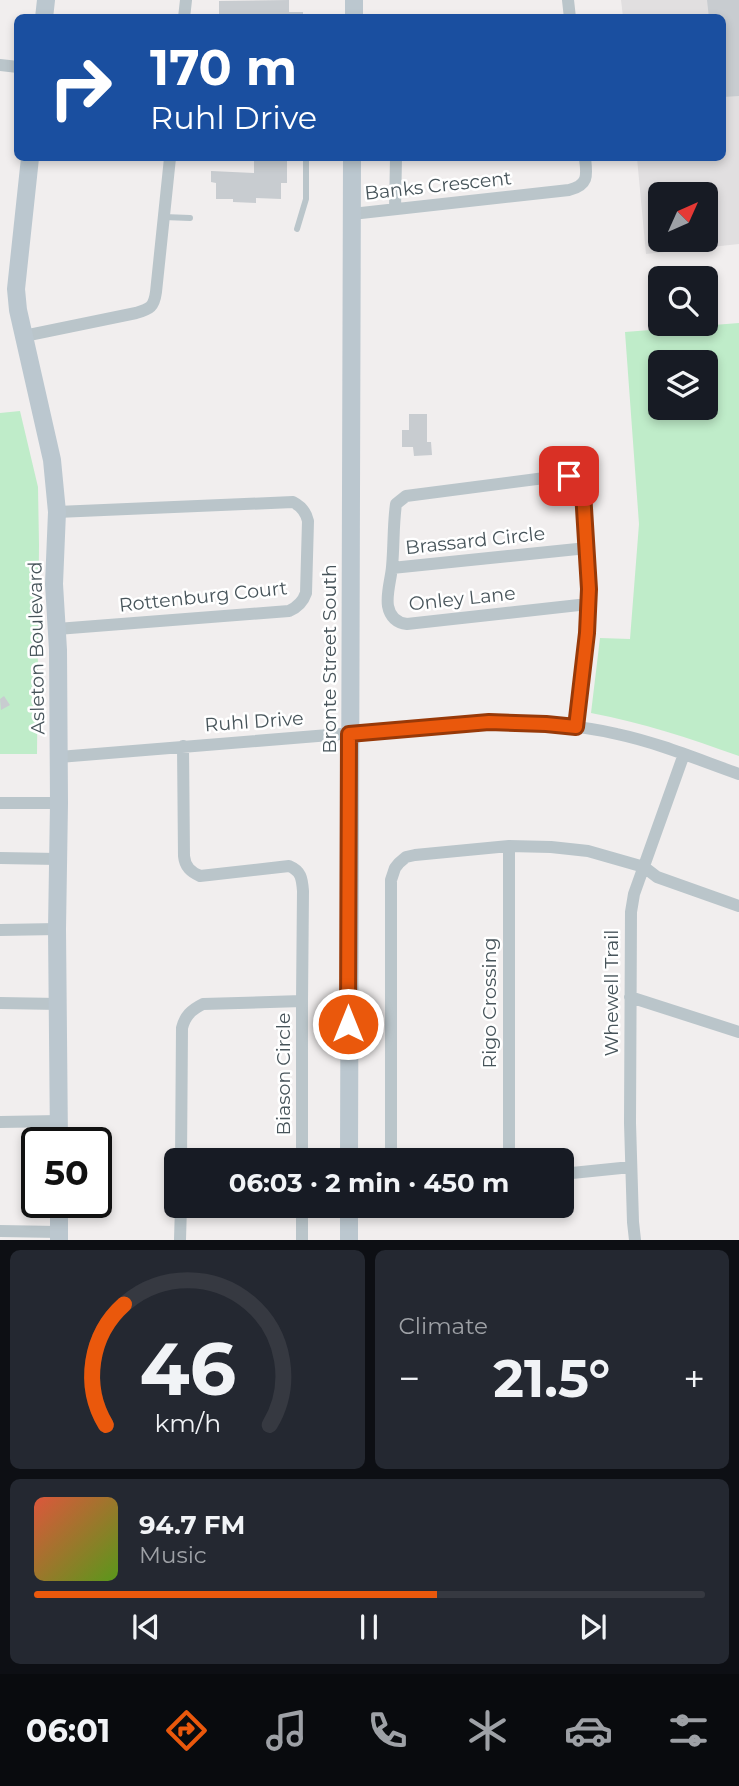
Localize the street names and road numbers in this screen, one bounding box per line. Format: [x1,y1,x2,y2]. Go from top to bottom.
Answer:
street label: Banks Crescent [363,166,513,205]
street label: Brassard Circle [404,522,546,559]
street label: Asleton Boulevard [23,561,50,735]
street label: Bronte Street South [318,564,341,754]
street label: Rottenburg Court [118,576,289,617]
street label: Onley Lane [408,581,517,616]
street label: Ruhl Drive [204,707,304,736]
street label: Whewell Trail [600,930,623,1056]
street label: Rigo Crossing [478,937,501,1069]
street label: Biason Circle [272,1013,295,1135]

